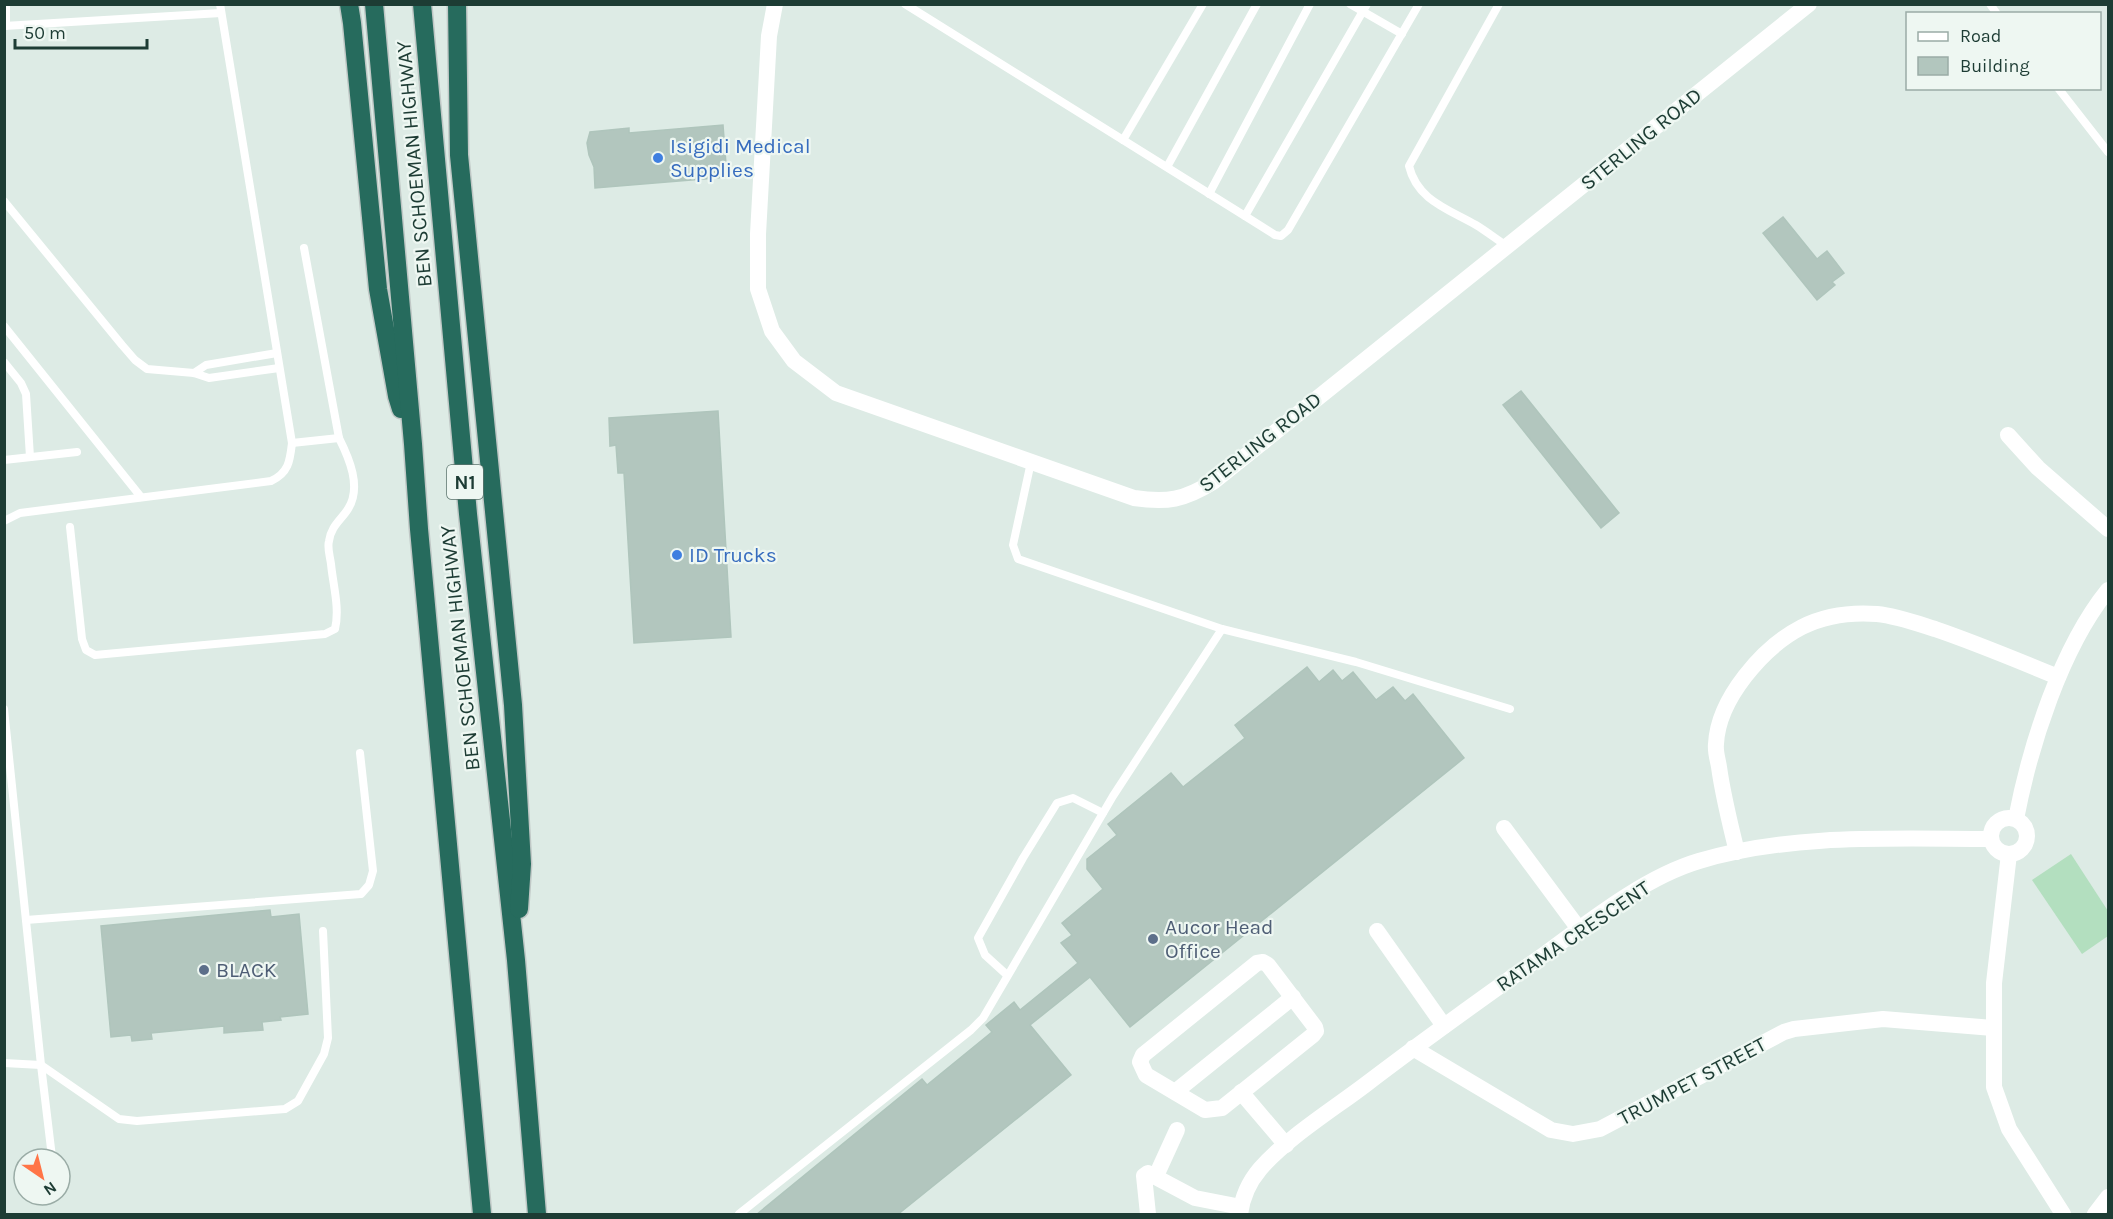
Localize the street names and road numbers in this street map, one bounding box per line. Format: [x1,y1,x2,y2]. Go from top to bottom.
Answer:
street label: BEN SCHOEMAN HIGHWAY [391,39,437,288]
street label: STERLING ROAD [1576,83,1706,195]
street label: STERLING ROAD [1194,387,1326,497]
road number: N1 [447,465,483,499]
street label: BEN SCHOEMAN HIGHWAY [435,523,485,772]
street label: RATAMA CRESCENT [1492,875,1655,996]
street label: TRUMPET STREET [1614,1032,1770,1130]

